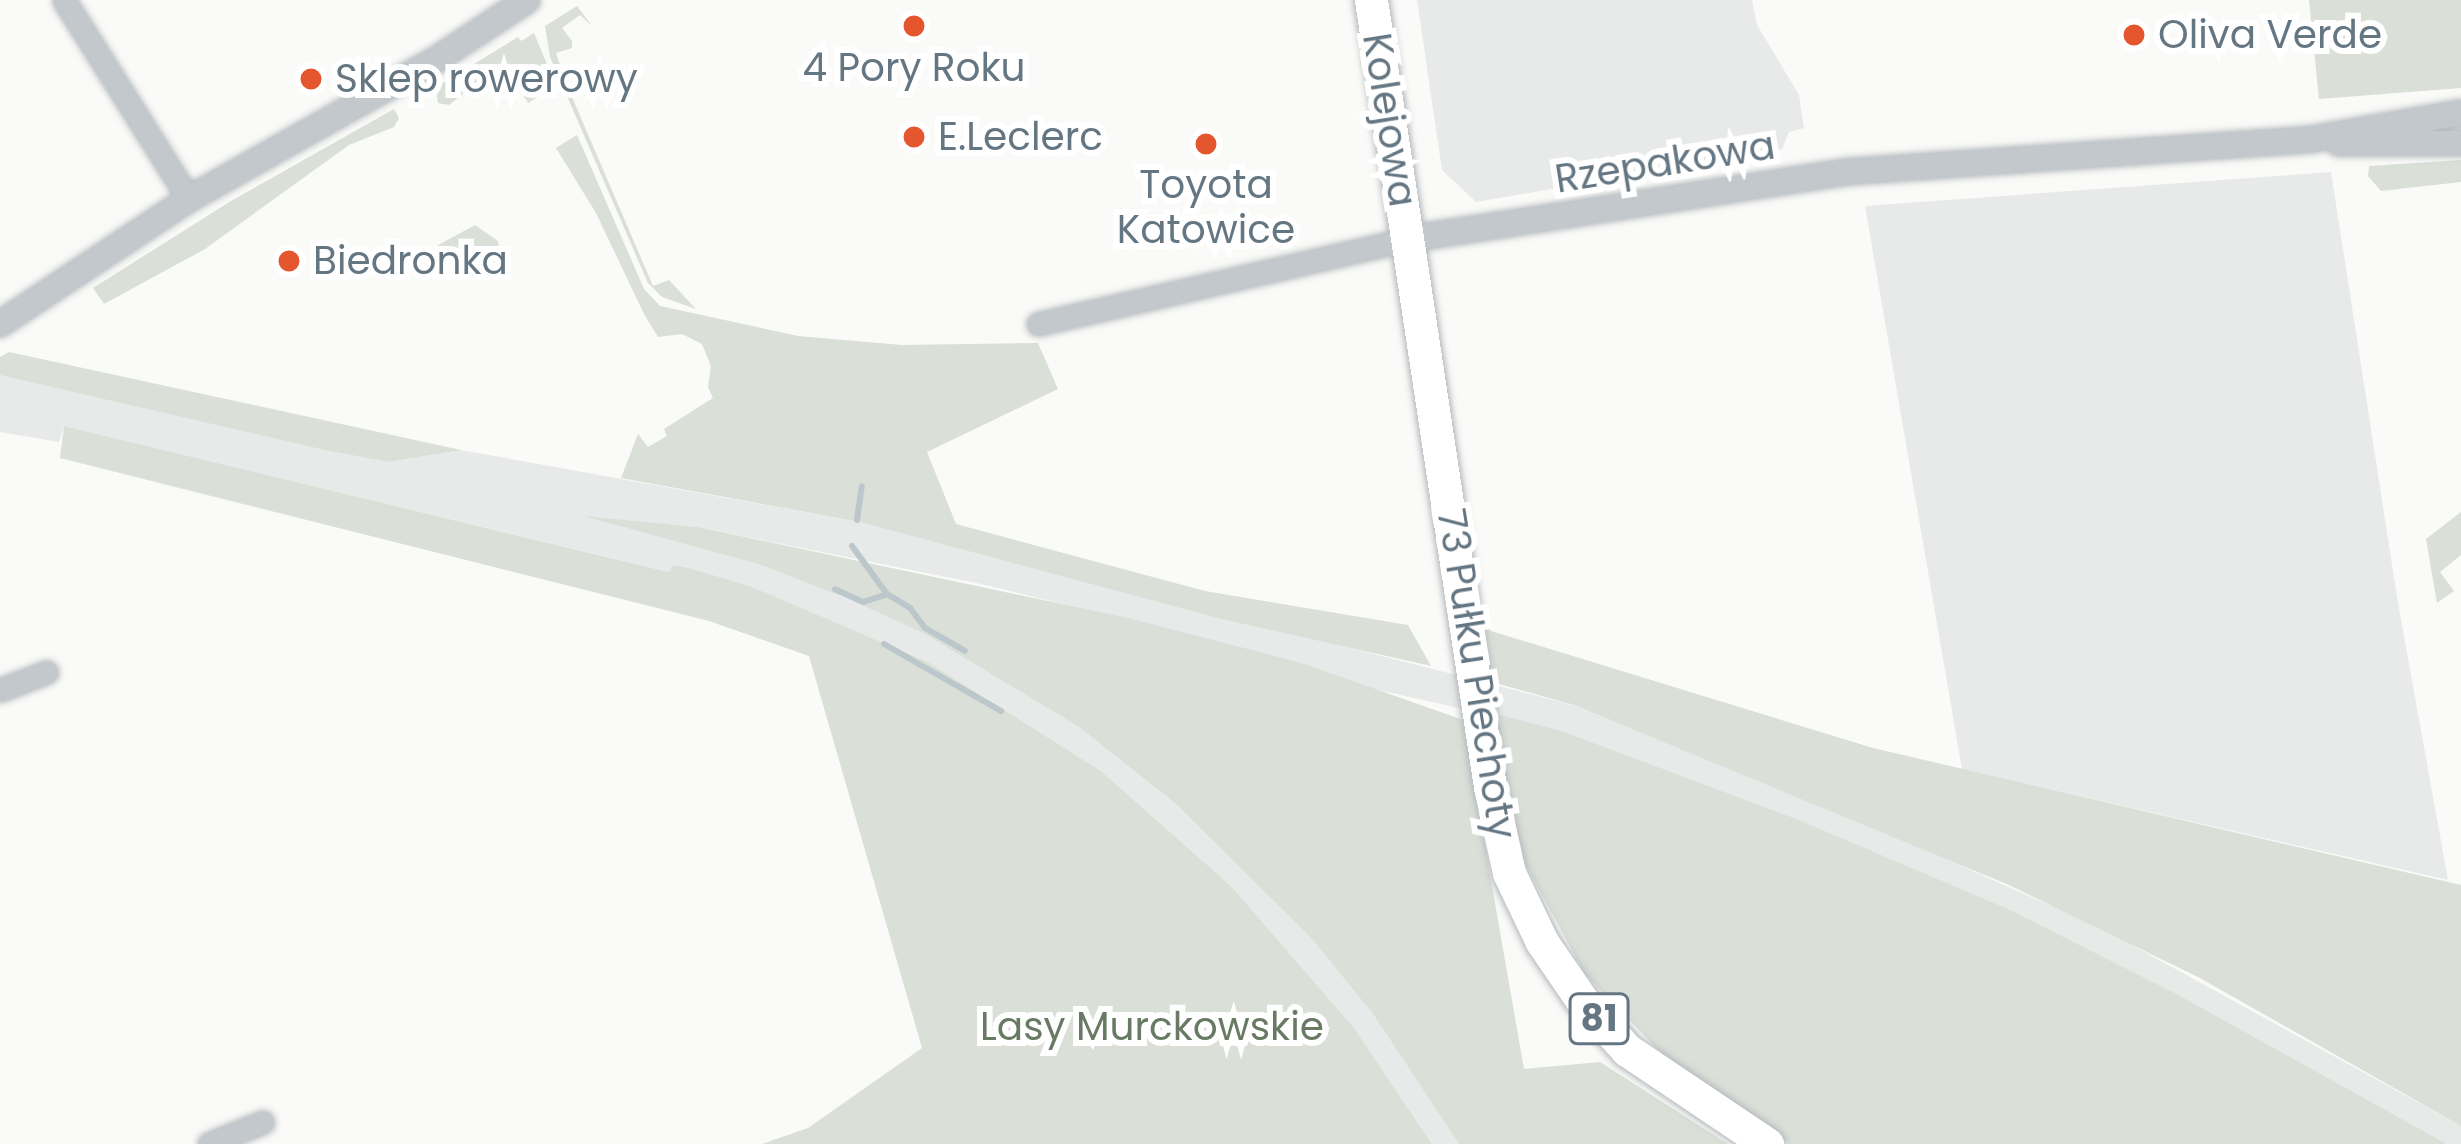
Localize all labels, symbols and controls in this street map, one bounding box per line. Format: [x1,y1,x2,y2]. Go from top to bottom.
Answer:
place label: Oliva Verde [2158,12,2382,58]
marker: 4 Pory Roku [901,13,927,39]
marker: Oliva Verde [2121,22,2147,48]
street label: Kolejowa [1352,30,1426,210]
place label: 4 Pory Roku [802,45,1026,91]
place label: Sklep rowerowy [335,56,638,102]
marker: Sklep rowerowy [298,66,324,92]
place label: E.Leclerc [938,114,1103,160]
street label: Rzepakowa [1552,123,1778,203]
marker: E.Leclerc [901,124,927,150]
marker: Toyota Katowice [1193,131,1219,157]
place label: Toyota Katowice [1117,163,1295,254]
place label: Biedronka [313,238,508,284]
marker: Biedronka [276,248,302,274]
street label: 73 Pułku Piechoty [1427,506,1525,842]
road number: 81 [1566,989,1632,1049]
park label: Lasy Murckowskie [980,1004,1324,1050]

